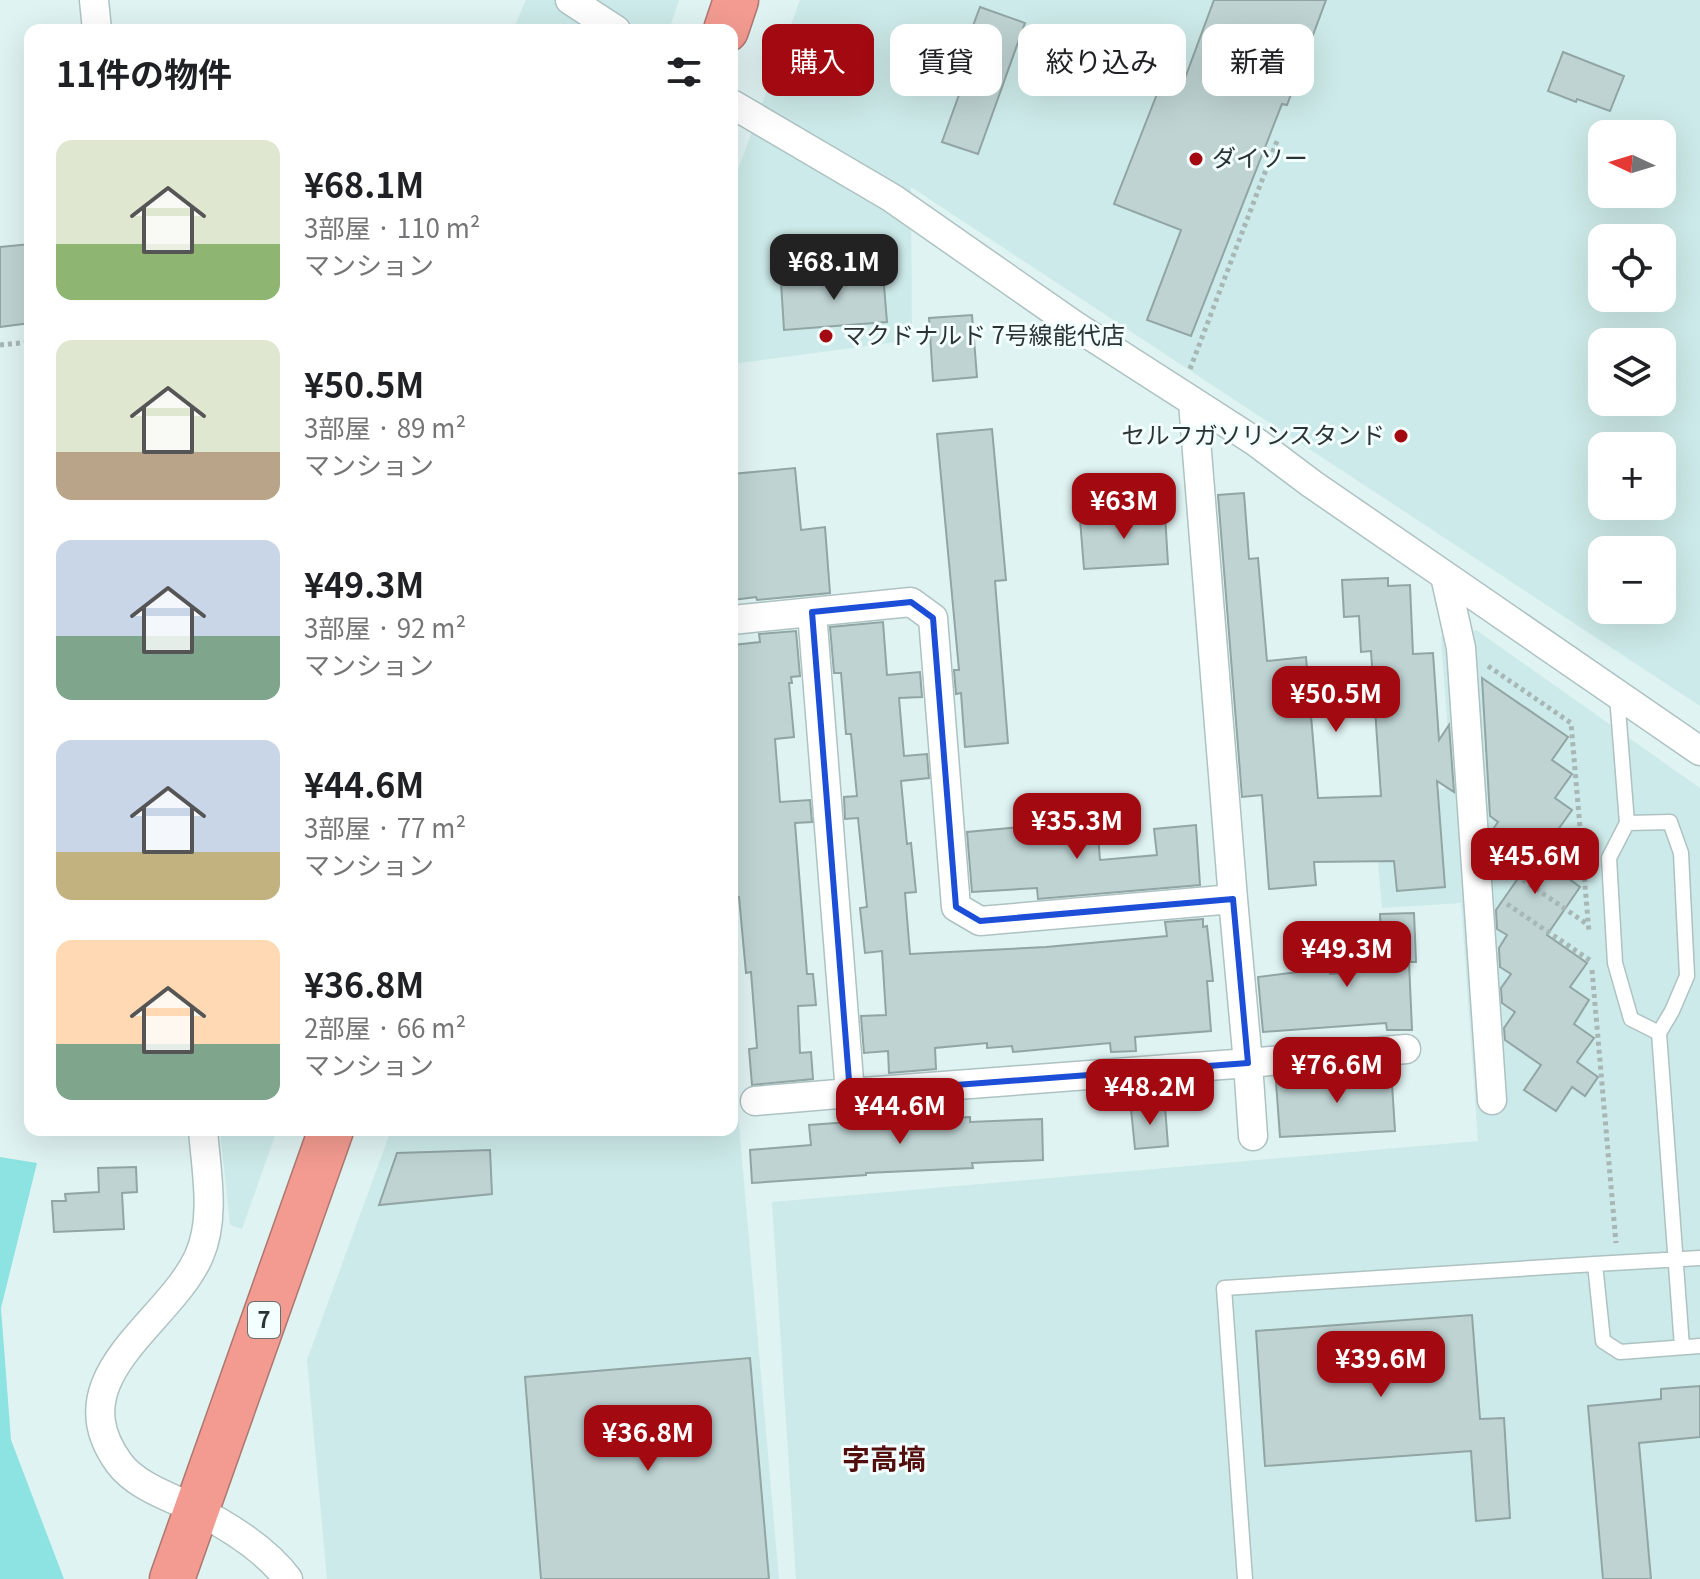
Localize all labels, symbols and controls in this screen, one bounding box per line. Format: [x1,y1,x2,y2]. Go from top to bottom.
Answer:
chip: 購入 [762,24,874,96]
chip: 賃貸 [890,24,1002,96]
chip: 絞り込み [1018,24,1186,96]
chip: 新着 [1202,24,1314,96]
text: 11件の物件 [56,48,232,97]
icon: filters [662,50,706,94]
north arrow [1588,120,1676,208]
map controls [1588,120,1676,624]
place label: ダイソー [1212,139,1308,174]
marker: ダイソー [1187,150,1205,168]
text: ¥68.1M [304,159,424,208]
icon: home [120,172,216,268]
text: 3部屋 · 110 m² [304,208,481,245]
button: locate [1588,224,1676,312]
pin: ¥68.1M [769,234,899,302]
text: ¥68.1M [788,241,880,278]
text: マンション [304,245,434,282]
place label: マクドナルド 7号線能代店 [842,316,1125,351]
marker: マクドナルド 7号線能代店 [817,327,835,345]
button: layers [1588,328,1676,416]
text: ¥50.5M [304,359,424,408]
icon: home [120,372,216,468]
text: 3部屋 · 89 m² [304,408,466,445]
place label: セルフガソリンスタンド [1121,416,1385,451]
marker: セルフガソリンスタンド [1392,427,1410,445]
button: + [1588,432,1676,520]
text: マンション [304,445,434,482]
pin: ¥63M [1077,473,1171,541]
text: ¥63M [1090,480,1158,517]
button: − [1588,536,1676,624]
text: ¥49.3M [304,559,424,608]
icon: home [120,572,216,668]
text: 3部屋 · 92 m² [304,608,466,645]
text: マンション [304,645,434,682]
pin: ¥50.5M [1271,666,1401,734]
text: ¥50.5M [1290,673,1382,710]
text: ¥44.6M [304,759,424,808]
icon: home [120,772,216,868]
pin: ¥35.3M [1012,793,1142,861]
text: ¥35.3M [1031,800,1123,837]
text: 3部屋 · 77 m² [304,808,466,845]
pin: ¥45.6M [1470,828,1600,896]
text: ¥45.6M [1489,835,1581,872]
text: マンション [304,845,434,882]
pin: ¥49.3M [1282,921,1412,989]
text: ¥49.3M [1301,928,1393,965]
text: ¥36.8M [304,959,424,1008]
icon: home [120,972,216,1068]
text: 2部屋 · 66 m² [304,1008,466,1045]
pin: ¥76.6M [1272,1037,1402,1105]
text: ¥76.6M [1291,1044,1383,1081]
text: マンション [304,1045,434,1082]
pin: ¥48.2M [1085,1059,1215,1127]
text: ¥48.2M [1104,1066,1196,1103]
pin: ¥44.6M [835,1078,965,1146]
text: ¥44.6M [854,1085,946,1122]
road number: 7 [248,1302,280,1338]
pin: ¥39.6M [1316,1331,1446,1399]
text: ¥39.6M [1335,1338,1427,1375]
pin: ¥36.8M [583,1405,713,1473]
text: ¥36.8M [602,1412,694,1449]
district label: 字高塙 [842,1437,926,1477]

